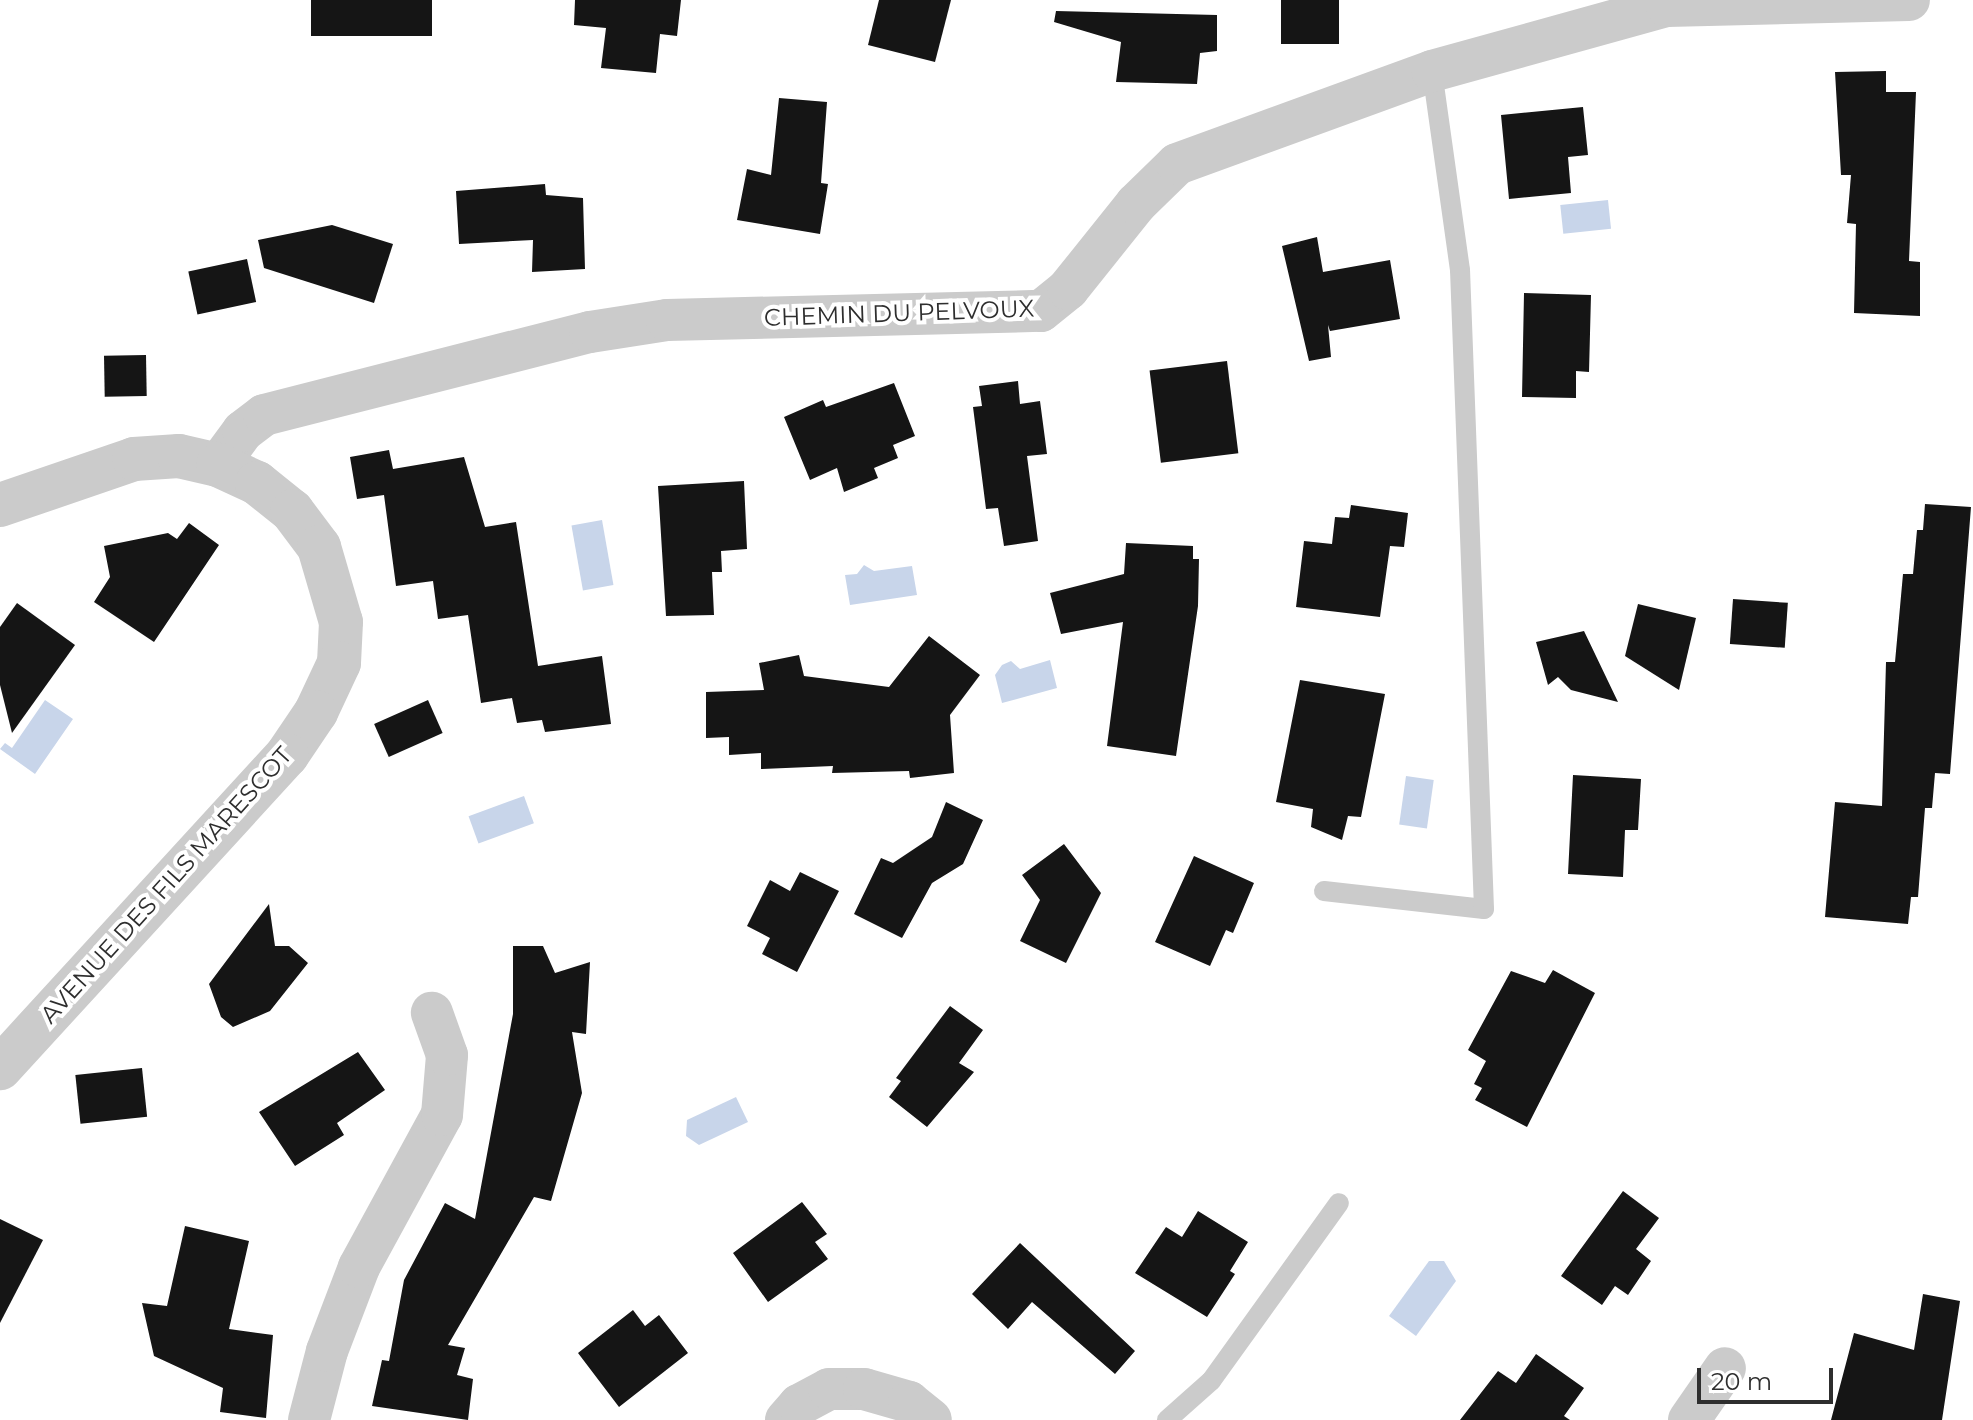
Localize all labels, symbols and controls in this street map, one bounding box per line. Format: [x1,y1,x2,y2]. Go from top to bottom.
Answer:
street label: CHEMIN DU PELVOUX [763,294,1035,332]
street label: AVENUE DES FILS MARESCOT [34,741,298,1029]
scale bar [1701,1352,1837,1402]
text: 20 m [1711,1367,1772,1396]

